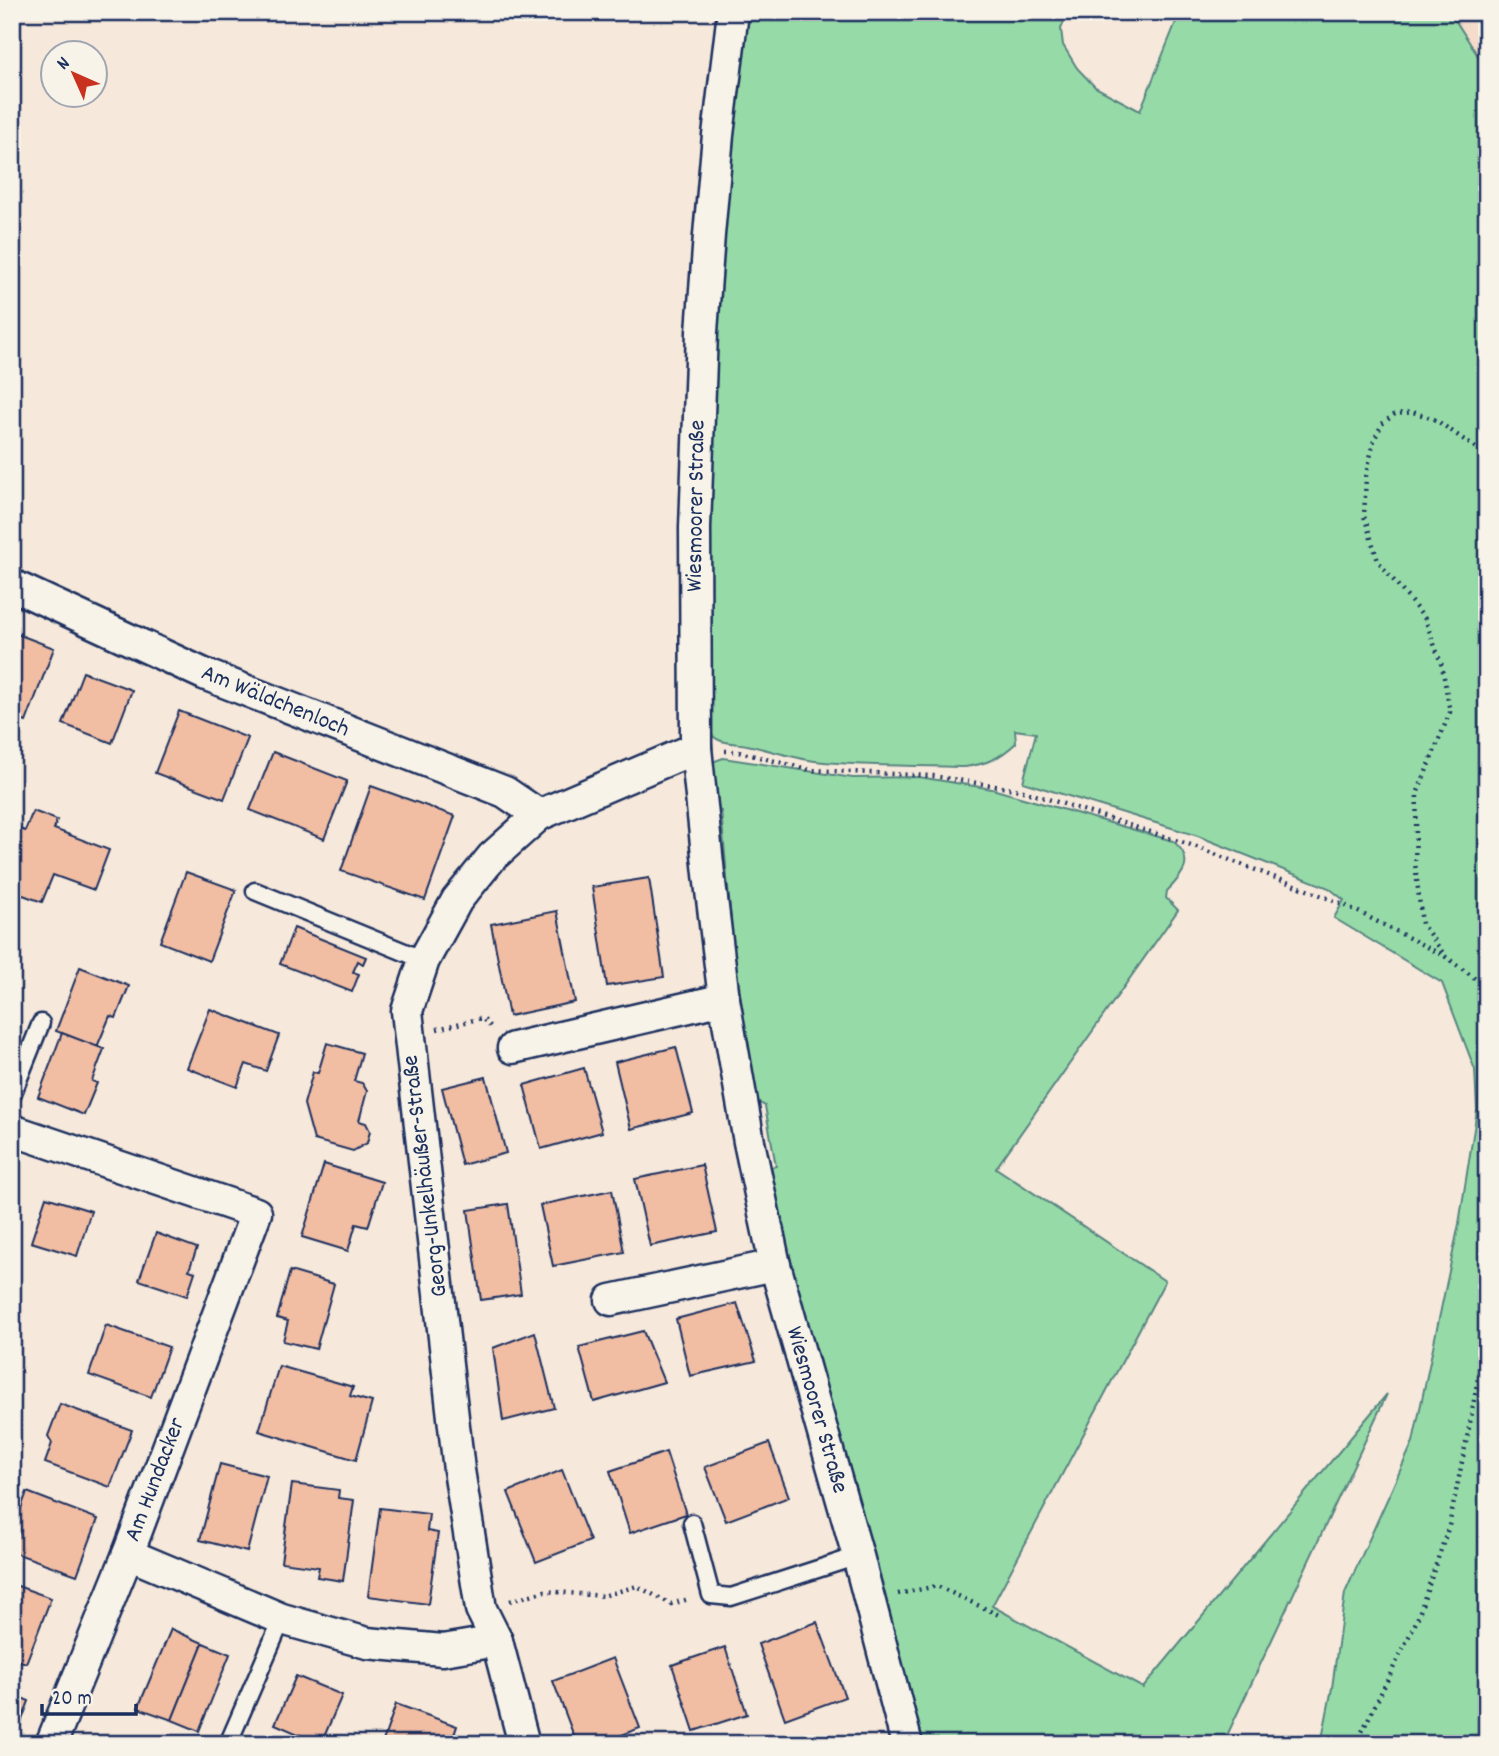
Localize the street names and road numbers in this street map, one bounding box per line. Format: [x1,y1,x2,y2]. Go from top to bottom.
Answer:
street label: Wiesmoorer Straße [679,420,715,592]
street label: Am Wäldchenloch [196,657,354,747]
street label: Georg-Unkelhäußer-Straße [394,1053,458,1299]
street label: Wiesmoorer Straße [776,1323,856,1497]
street label: Am Hundacker [117,1413,195,1547]

